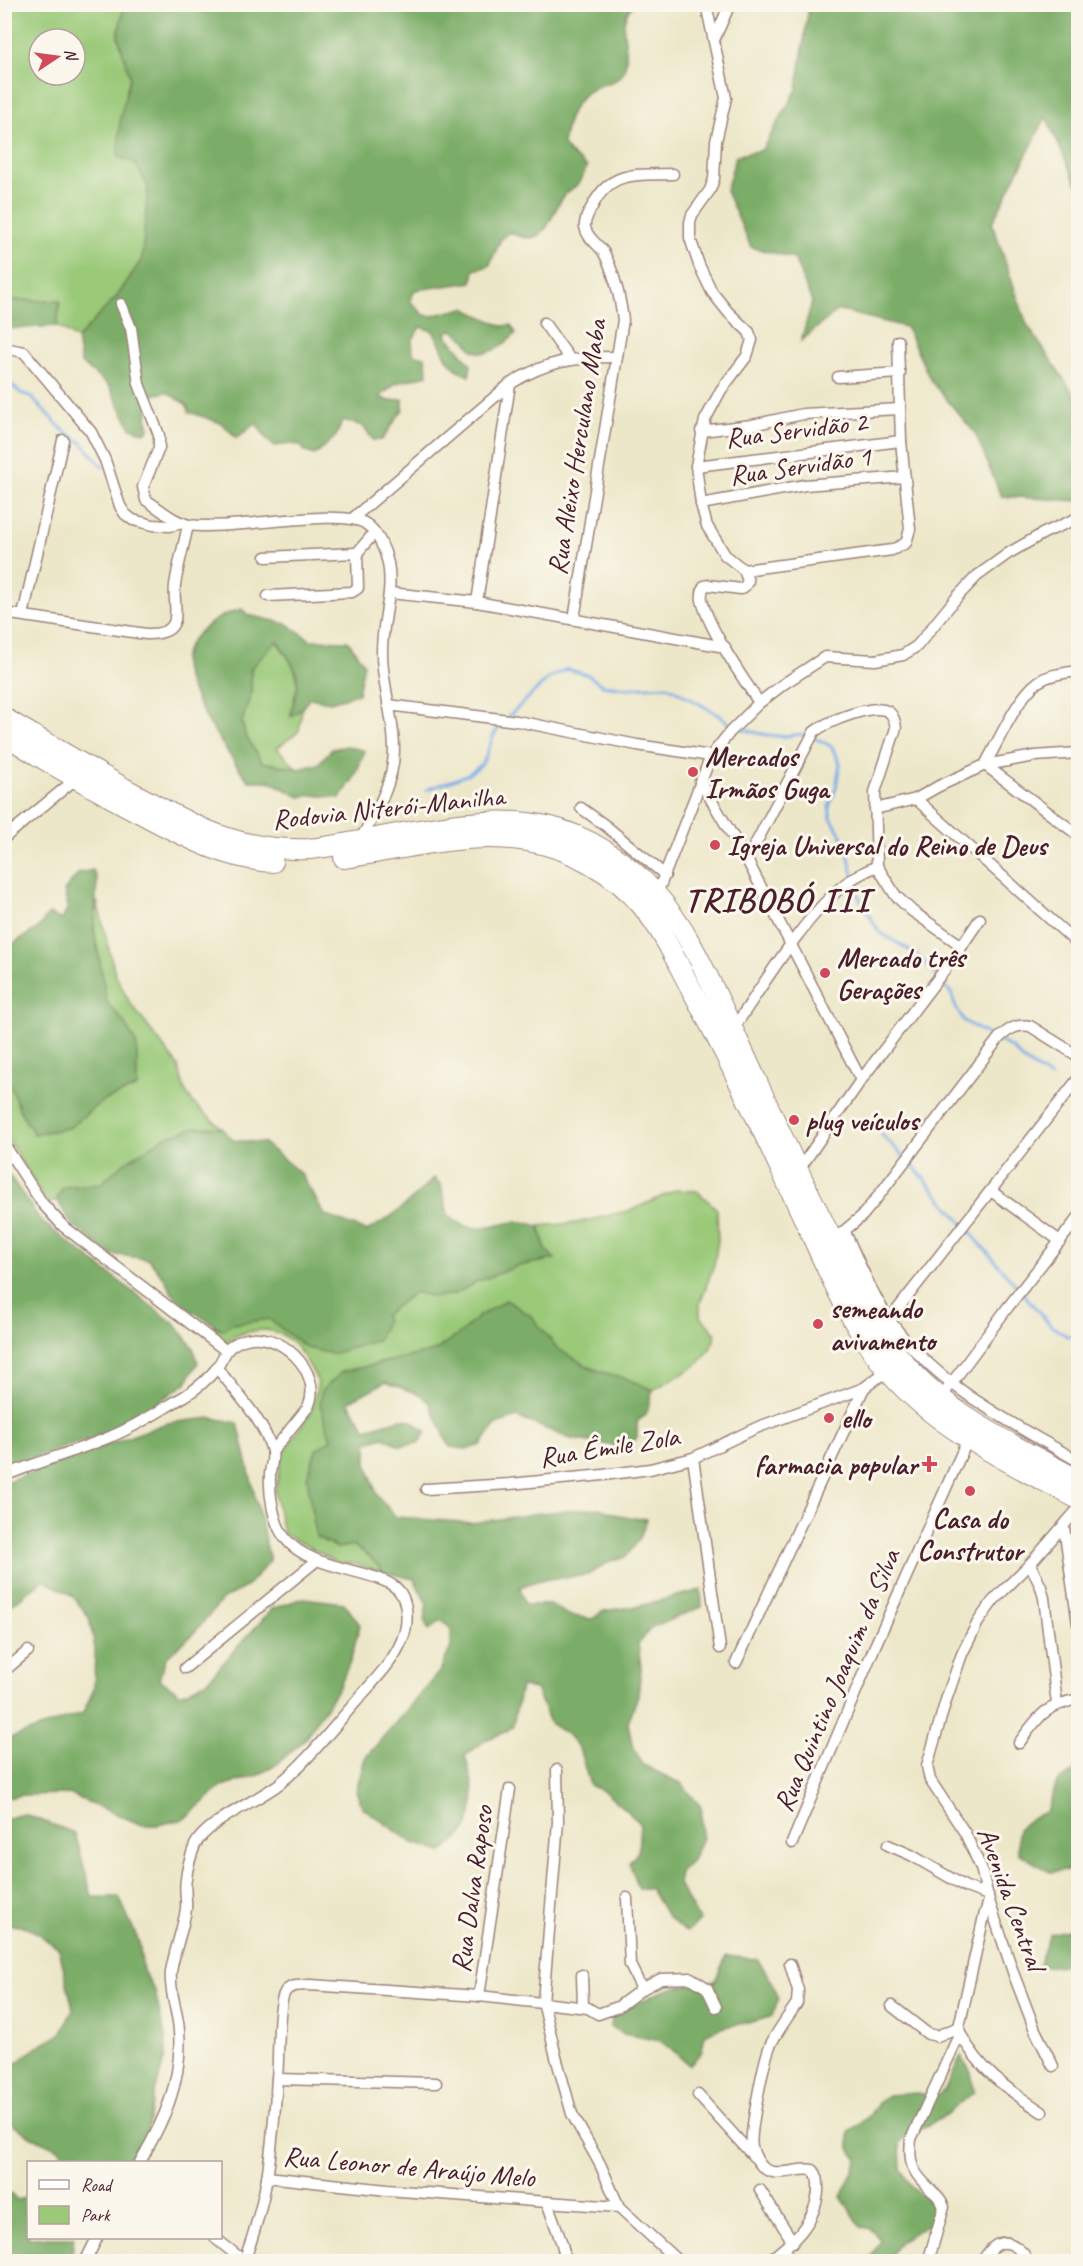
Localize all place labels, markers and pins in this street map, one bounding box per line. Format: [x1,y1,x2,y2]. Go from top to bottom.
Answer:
place label: Mercados Irmãos Guga [705,739,831,806]
marker: Mercados Irmãos Guga [686,765,700,779]
place label: Igreja Universal do Reino de Deus [727,828,1050,863]
marker: Igreja Universal do Reino de Deus [708,838,722,852]
place label: Mercado três Gerações [837,940,968,1007]
marker: Mercado três Gerações [818,966,832,980]
place label: plug veículos [806,1103,921,1138]
marker: plug veículos [787,1113,801,1127]
place label: semeando avivamento [830,1291,938,1358]
marker: semeando avivamento [811,1317,825,1331]
place label: ello [841,1401,874,1436]
marker: ello [822,1411,836,1425]
place label: farmacia popular [755,1447,920,1482]
marker: farmacia popular [922,1457,936,1471]
marker: Casa do Construtor [963,1484,977,1498]
place label: Casa do Construtor [917,1501,1026,1568]

